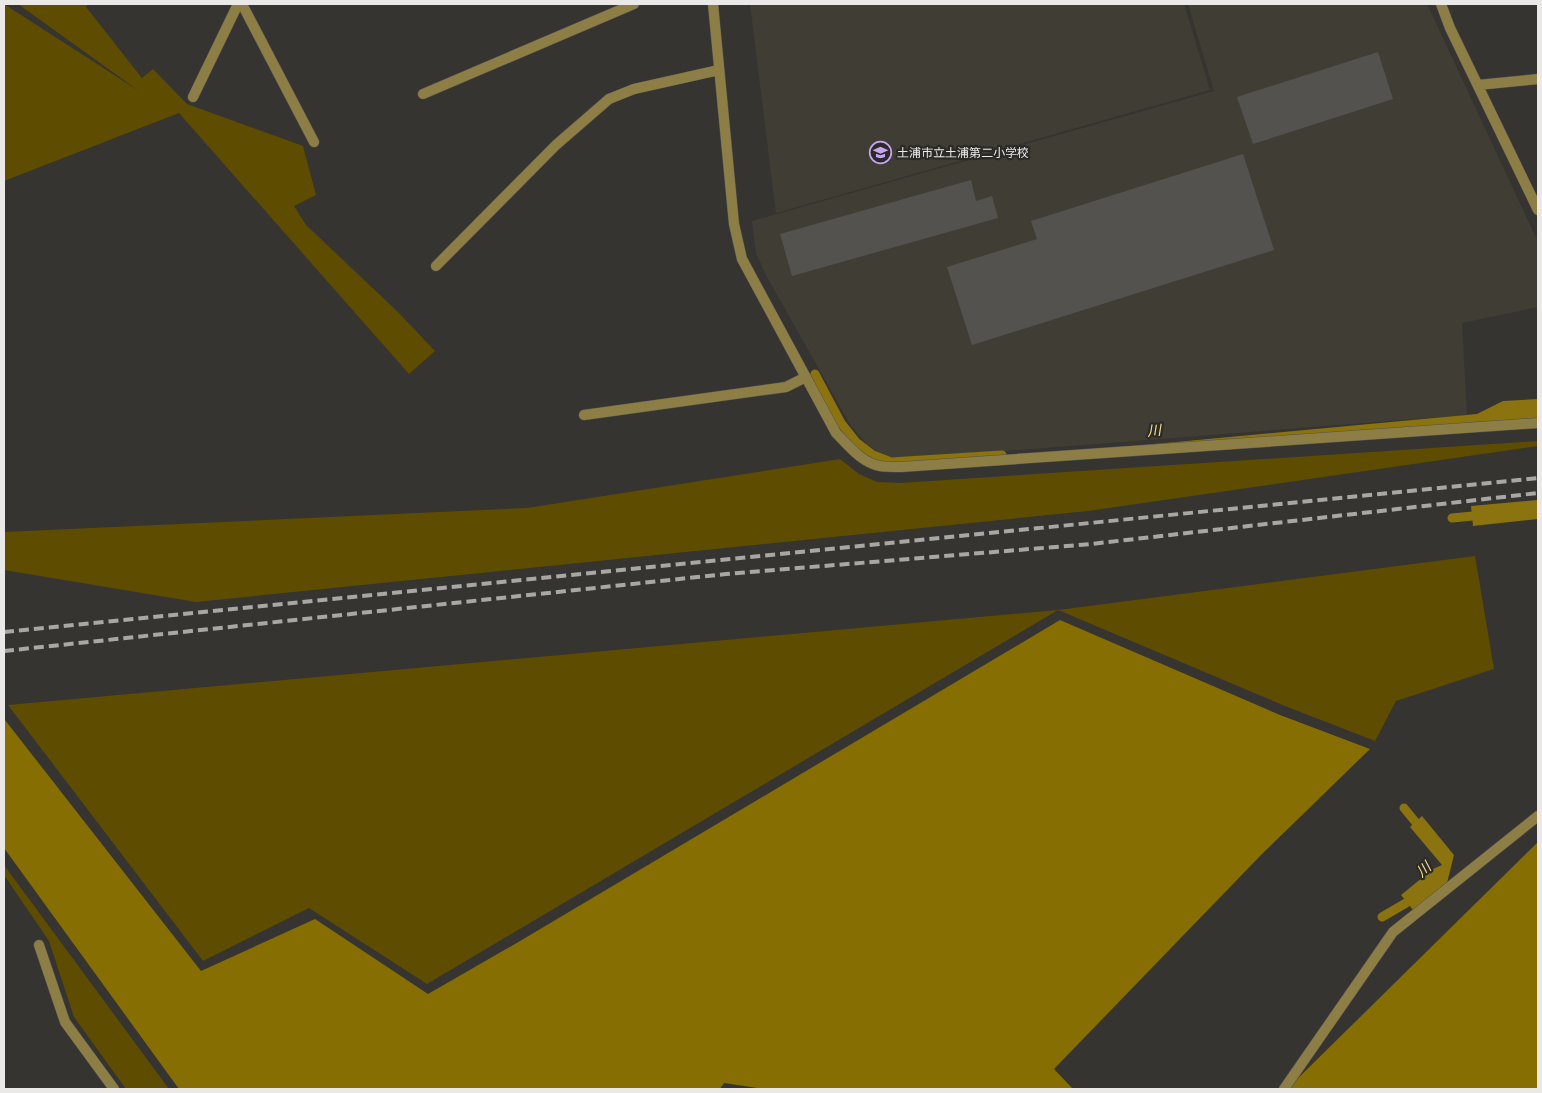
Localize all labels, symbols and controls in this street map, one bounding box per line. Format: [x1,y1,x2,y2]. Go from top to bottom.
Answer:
school or university icon: 土浦市立土浦第二小学校 [869,140,893,164]
place label: 土浦市立土浦第二小学校 [897,145,1029,159]
water label: 川 [1146,421,1164,439]
water label: 川 [1412,857,1435,880]

